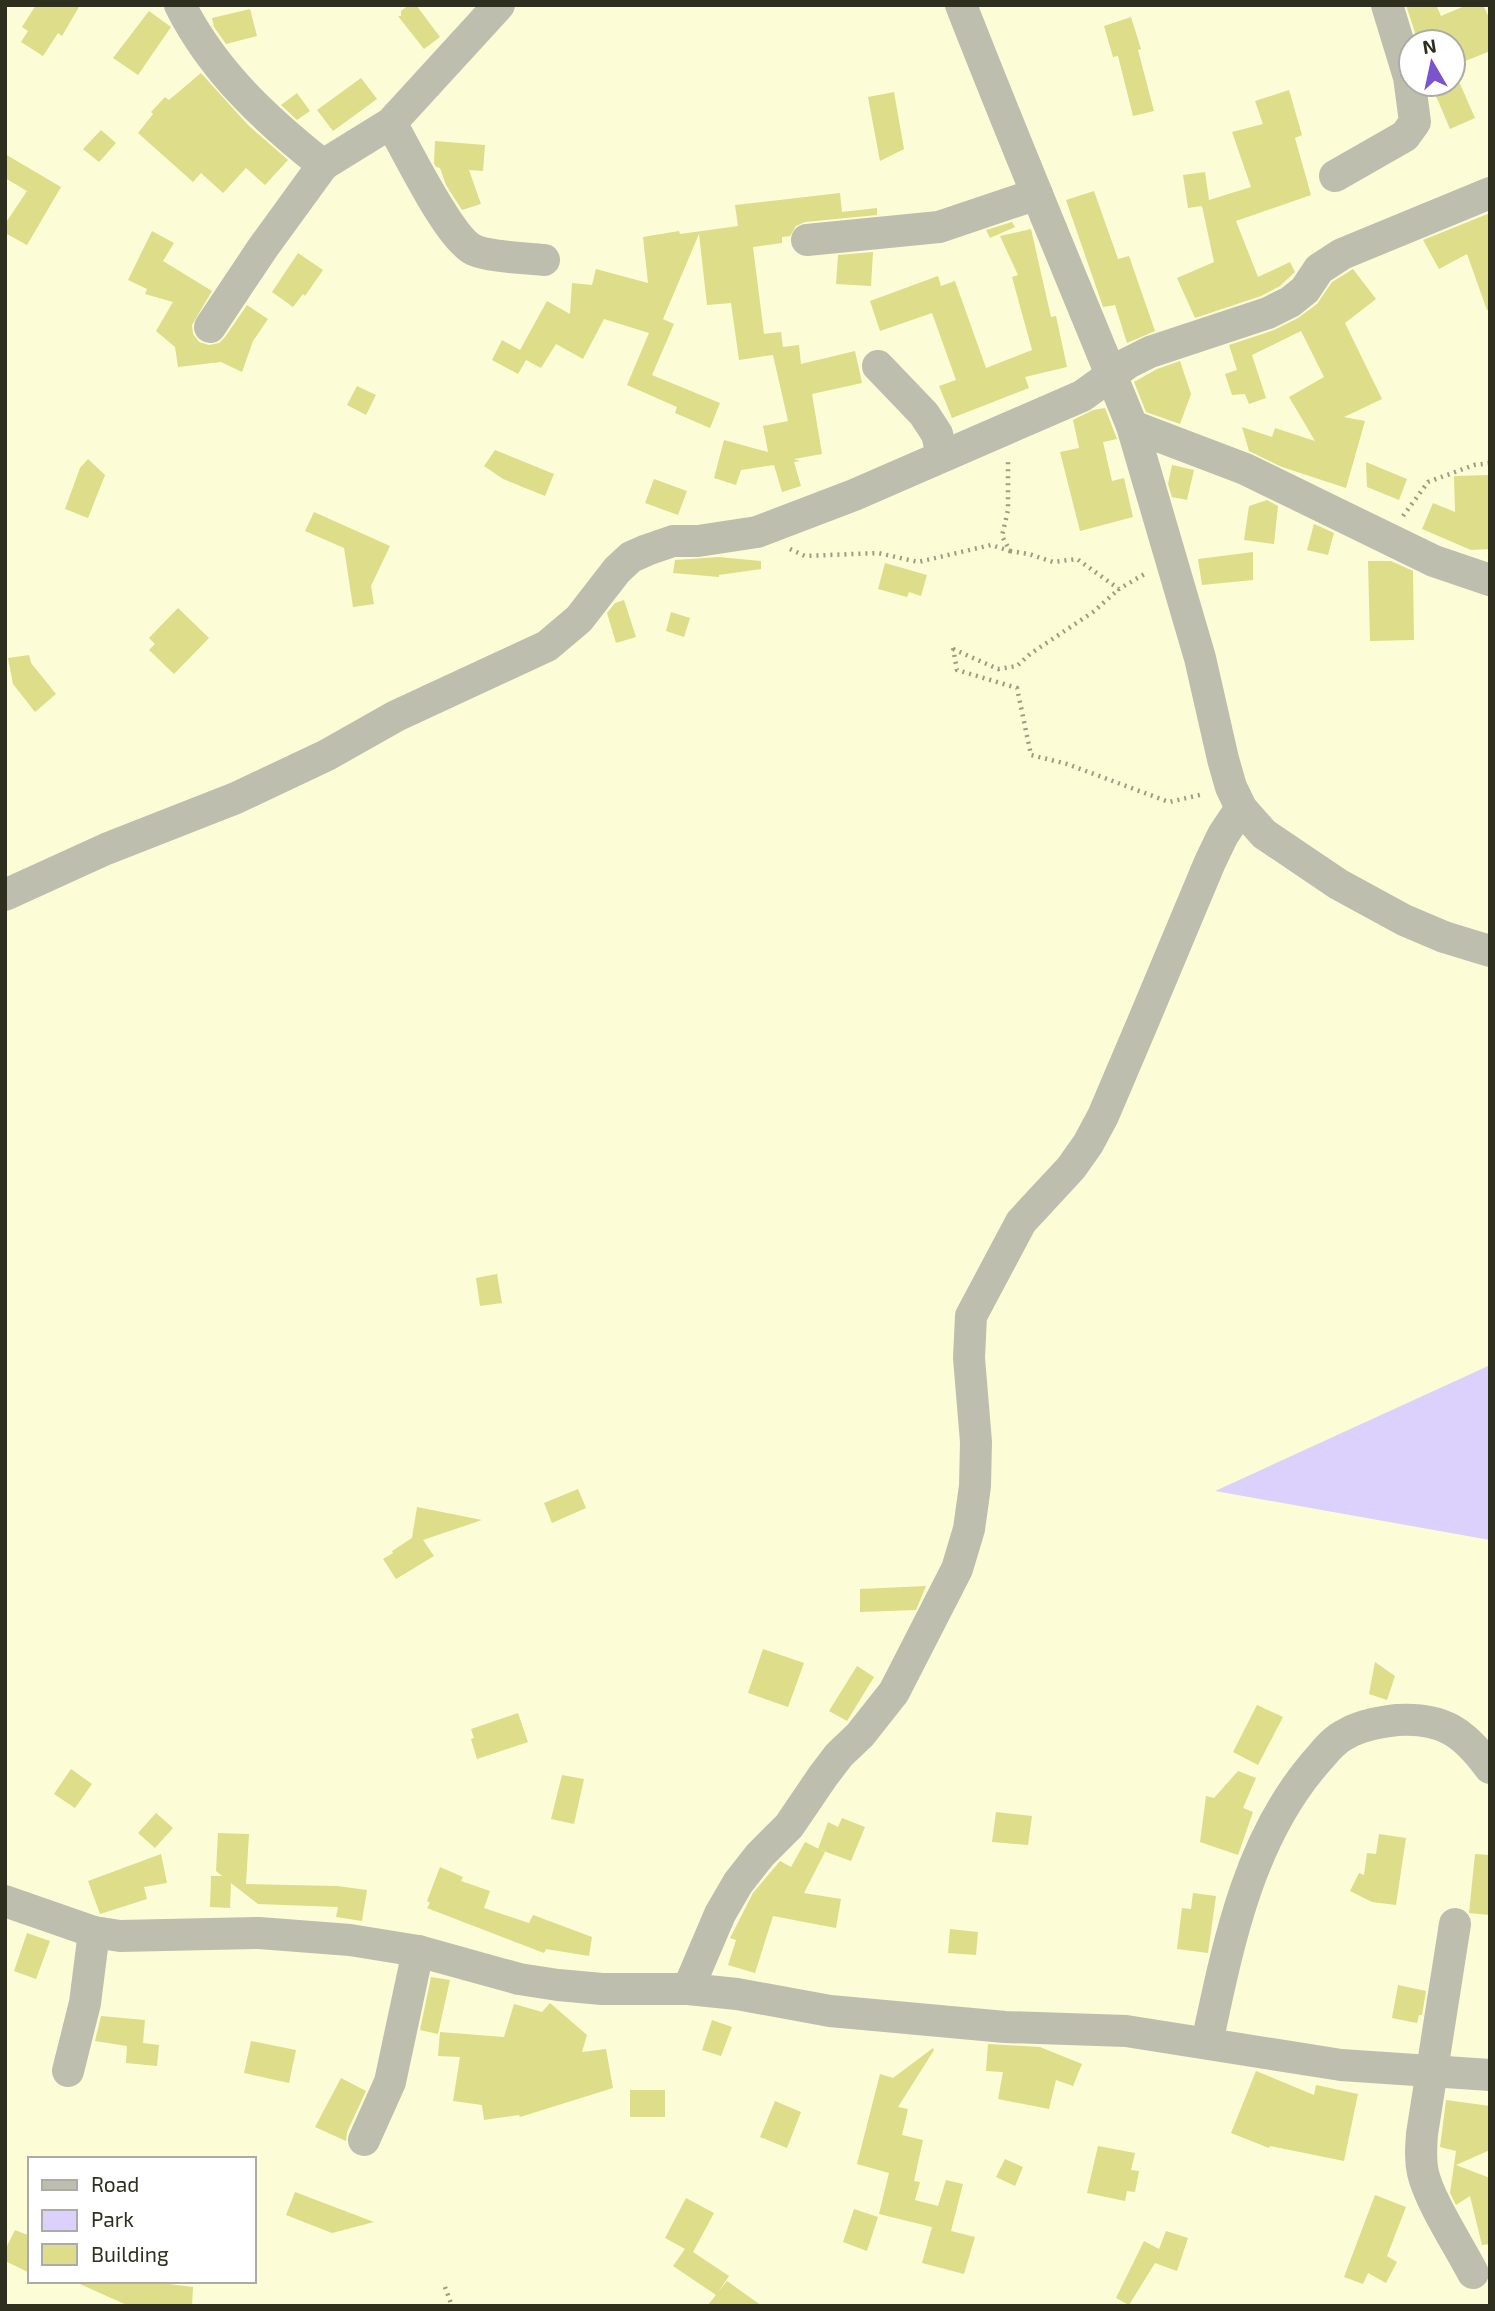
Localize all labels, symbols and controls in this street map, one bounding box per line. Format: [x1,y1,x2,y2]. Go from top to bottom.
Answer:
north arrow [1397,28,1467,98]
text: N [1421,33,1438,58]
legend [28,2157,256,2283]
text: Road [91,2171,139,2196]
text: Park [91,2206,134,2231]
text: Building [91,2241,169,2266]

